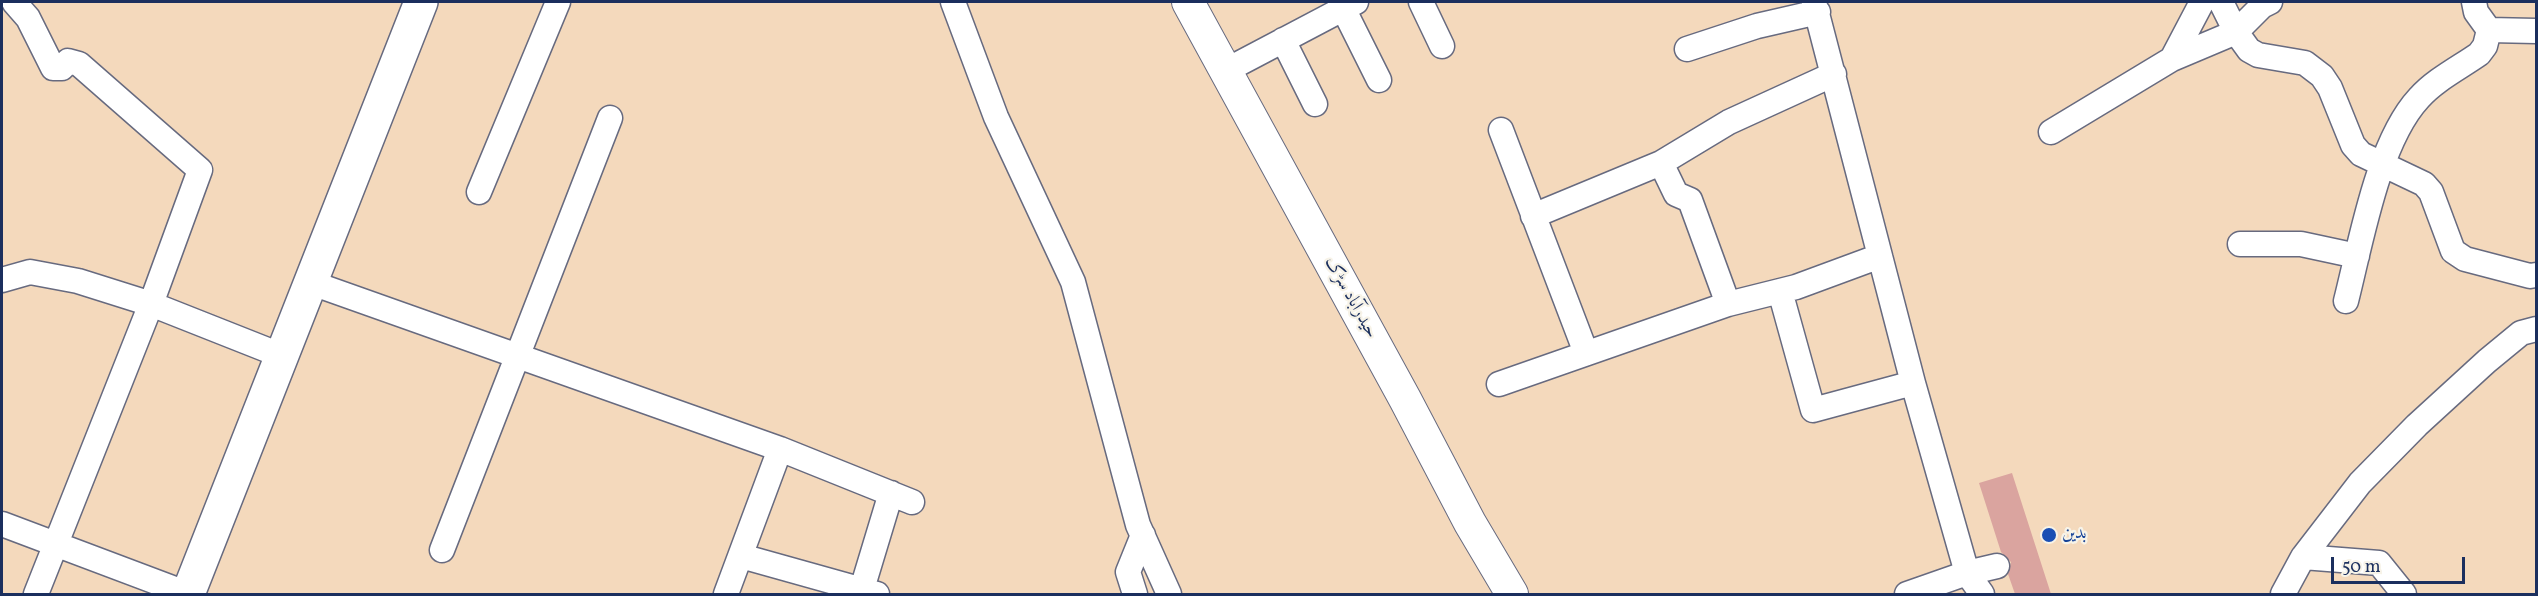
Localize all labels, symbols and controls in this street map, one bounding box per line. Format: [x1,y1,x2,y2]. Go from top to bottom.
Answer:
street label: حیدرآباد سڑک [1319,253,1381,343]
place label: بدين [2062,524,2086,546]
marker: بدين [2040,526,2058,544]
scale bar [2334,545,2468,583]
text: 50 m [2342,555,2381,580]

